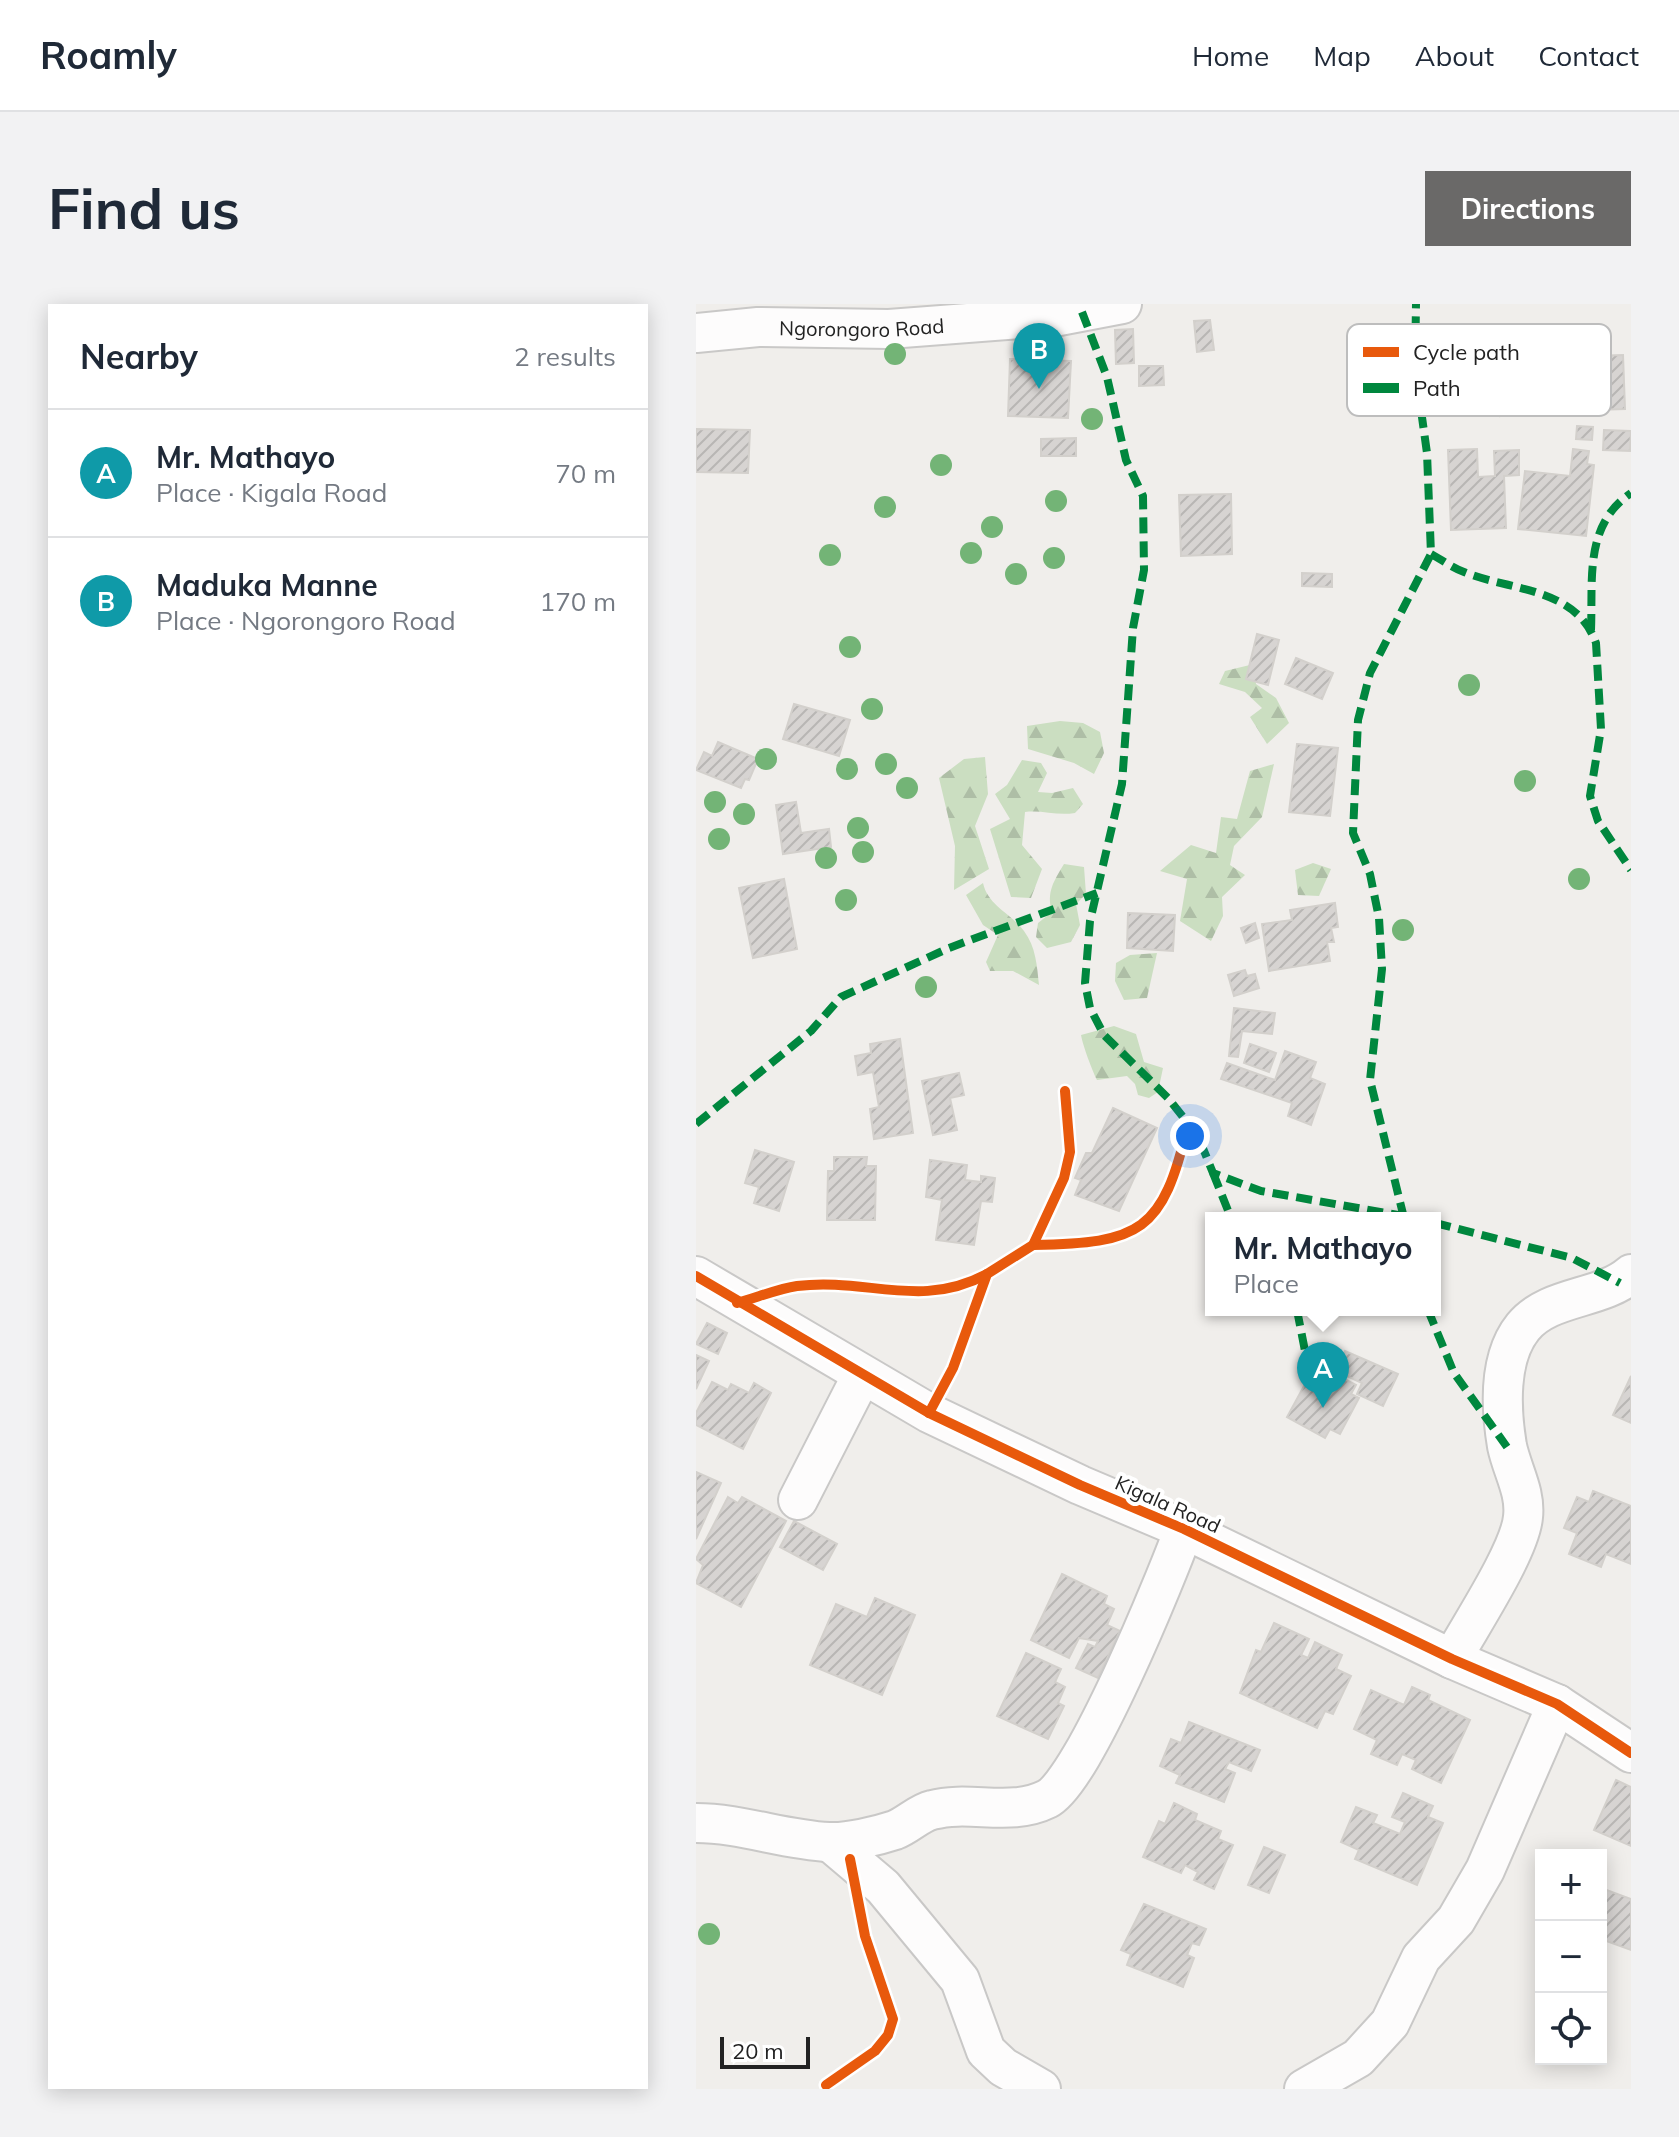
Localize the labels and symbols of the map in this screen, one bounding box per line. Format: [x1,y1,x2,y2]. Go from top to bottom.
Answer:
street label: Ngorongoro Road [779,312,945,342]
pin: B [1013,323,1065,389]
legend [1347,324,1611,416]
text: Cycle path [1413,338,1520,366]
text: Path [1413,374,1461,402]
your location [1170,1116,1210,1156]
pin: A [1297,1342,1349,1408]
street label: Kigala Road [1112,1470,1224,1538]
scale bar [720,2033,810,2069]

